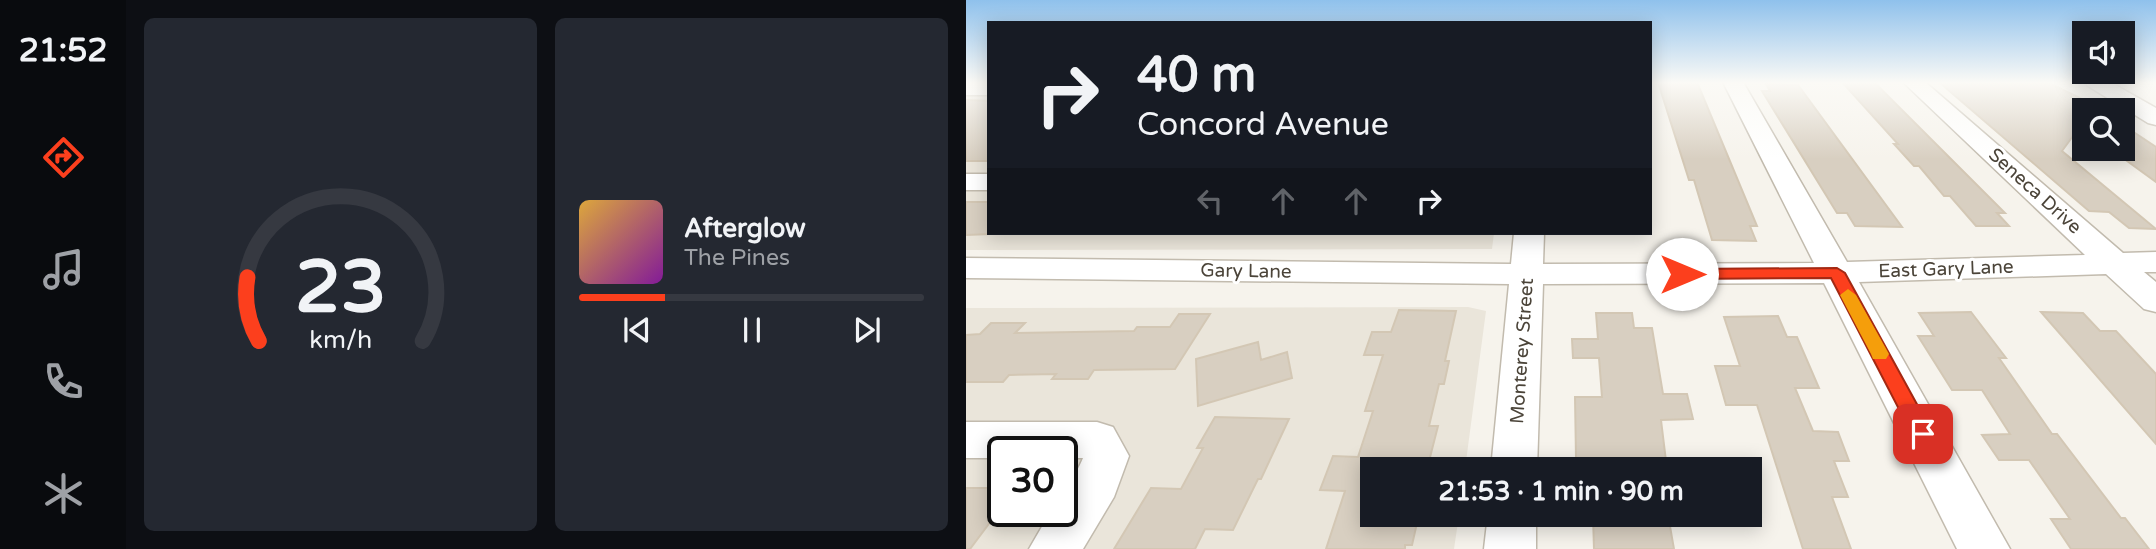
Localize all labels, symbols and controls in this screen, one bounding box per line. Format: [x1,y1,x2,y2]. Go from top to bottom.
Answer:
map controls [2072,21,2135,161]
button: sound [2072,21,2135,84]
text: 21:52 [19,32,107,70]
text: 40 m [1137,46,1256,105]
icon: right [1022,49,1113,140]
button: search [2072,98,2135,161]
text: Concord Avenue [1137,106,1389,144]
icon: directions [39,133,88,182]
street label: Seneca Drive [1984,144,2086,238]
icon: left [1191,182,1229,220]
icon: ahead [1264,182,1302,220]
icon: ahead [1337,182,1375,220]
icon: right [1410,182,1448,220]
text: Afterglow [684,213,806,244]
position arrow [1645,237,1719,311]
text: 23 [295,244,386,332]
text: The Pines [684,244,790,272]
icon: music [39,245,88,294]
street label: East Gary Lane [1878,256,2014,282]
street label: Gary Lane [1200,259,1292,283]
street label: Monterey Street [1506,277,1538,425]
icon: previous [618,311,656,349]
icon: pause [733,311,771,349]
icon: next [848,311,886,349]
text: km/h [309,324,372,354]
icon: phone [39,357,88,406]
pin [1893,404,1953,464]
icon: arrive [1904,415,1942,453]
speed limit sign: 30 [987,436,1078,527]
icon: climate [39,469,88,518]
text: 21:53 · 1 min · 90 m [1438,476,1684,507]

